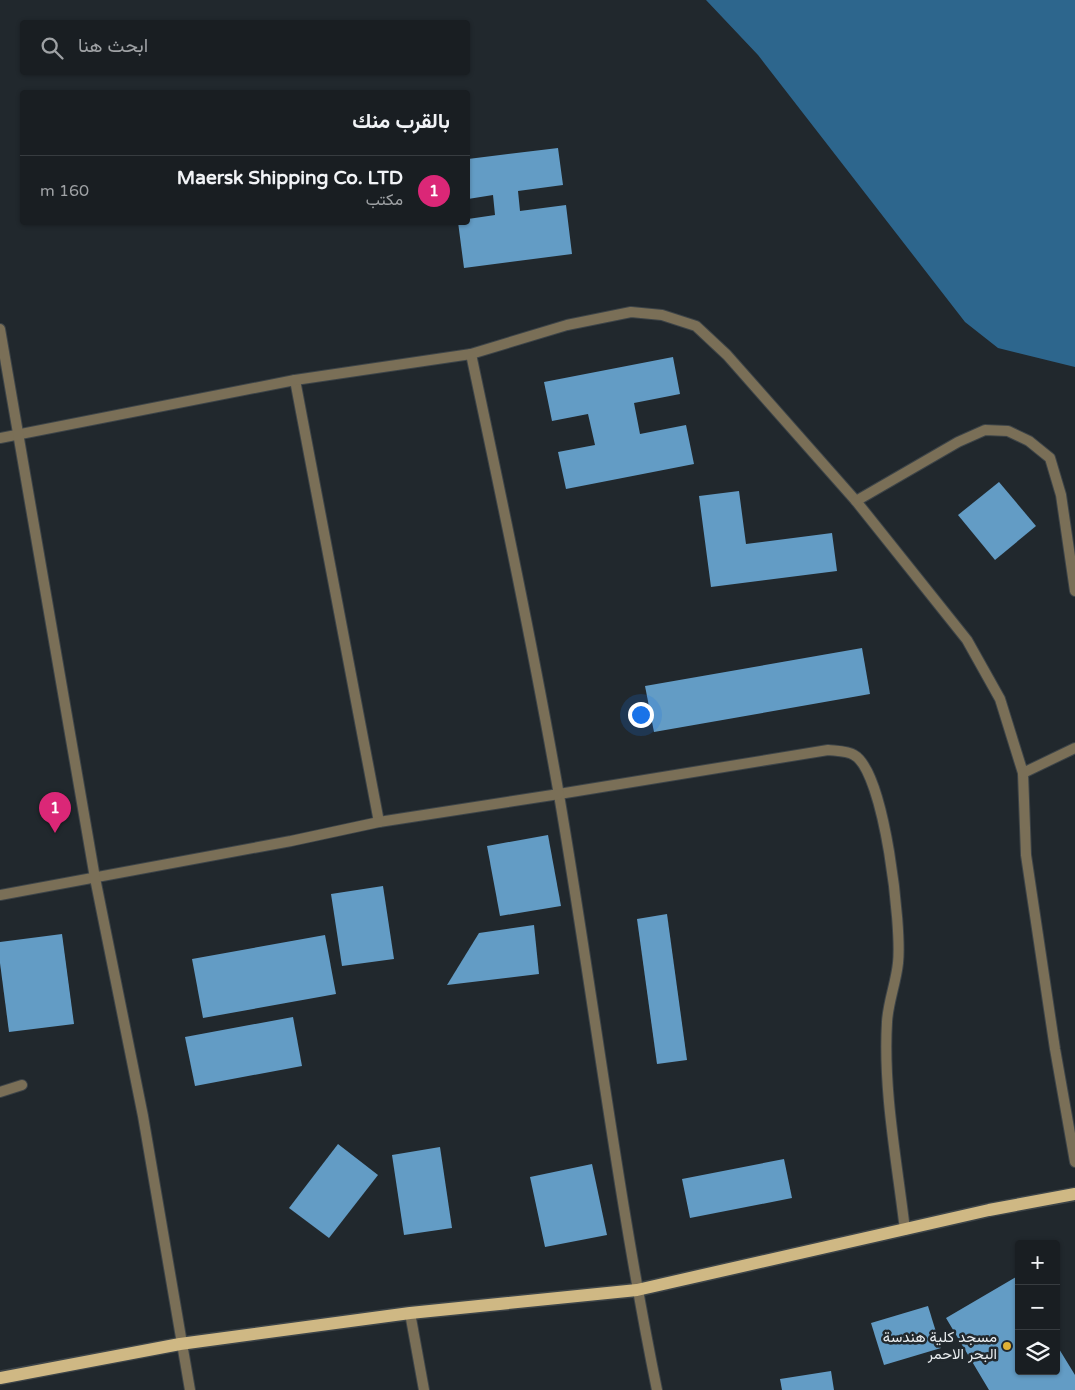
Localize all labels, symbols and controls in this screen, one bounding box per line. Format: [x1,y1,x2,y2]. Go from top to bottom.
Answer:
search box [20,20,470,75]
icon: search [38,34,66,62]
text: ابحث هنا [78,35,148,57]
text: بالقرب منك [352,109,450,134]
text: Maersk Shipping Co. LTD [177,167,403,189]
text: 160 m [40,181,89,201]
text: 1 [429,181,439,201]
text: مكتب [366,190,403,210]
your location [628,702,654,728]
pin: 1 [39,792,71,833]
map controls [1015,1240,1060,1375]
button: + [1015,1240,1060,1285]
button: − [1015,1285,1060,1330]
place label: مسجد كلية هندسة البحر الاحمر [883,1328,997,1363]
button: layers [1015,1330,1060,1375]
marker: مسجد كلية هندسة البحر الاحمر [1001,1340,1013,1352]

